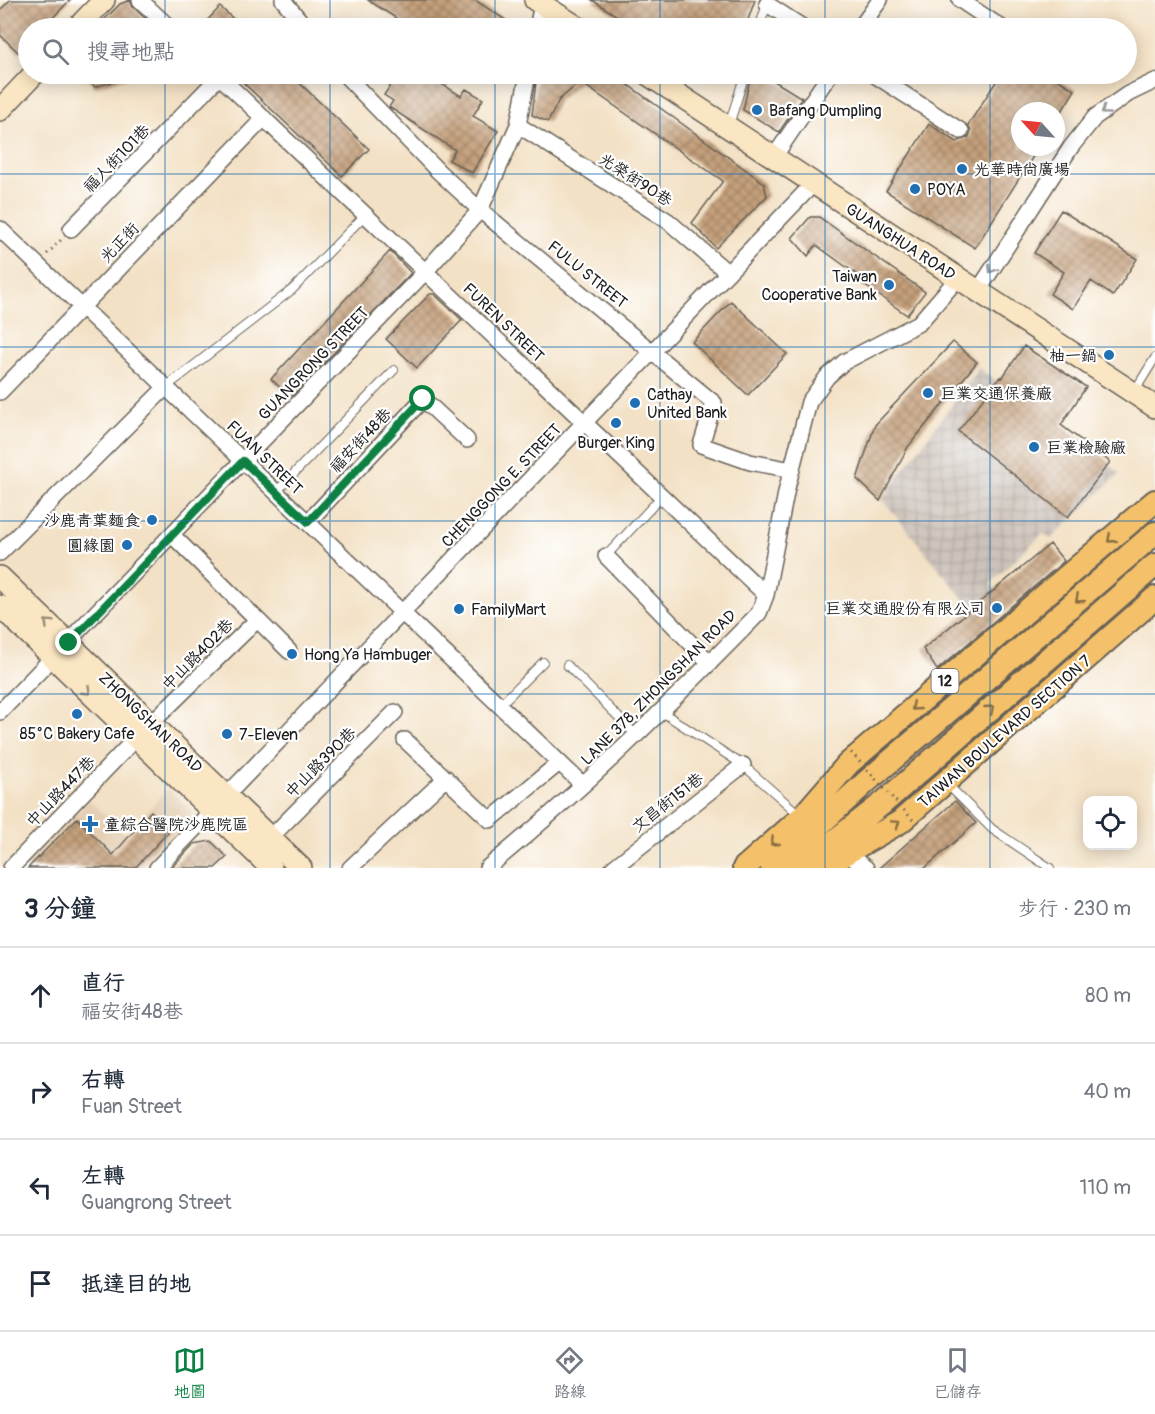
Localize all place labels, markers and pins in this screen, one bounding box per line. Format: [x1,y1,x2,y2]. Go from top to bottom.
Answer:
place label: Bafang Dumpling [769,101,882,121]
marker: Bafang Dumpling [750,103,764,117]
place label: 光華時尚廣場 [974,160,1070,180]
marker: 光華時尚廣場 [955,162,969,176]
place label: POYA [927,180,966,200]
marker: POYA [908,182,922,196]
place label: Taiwan Cooperative Bank [762,267,877,305]
marker: Taiwan Cooperative Bank [882,278,896,292]
place label: 柚一鍋 [1049,346,1097,366]
marker: 柚一鍋 [1102,348,1116,362]
place label: 巨業交通保養廠 [940,384,1052,404]
place label: Cathay United Bank [647,385,727,423]
marker: 巨業交通保養廠 [921,386,935,400]
marker: Cathay United Bank [628,396,642,410]
marker: Burger King [609,416,623,430]
place label: Burger King [577,433,655,453]
place label: 巨業檢驗廠 [1046,438,1126,458]
marker: 巨業檢驗廠 [1027,440,1041,454]
place label: 沙鹿青葉麵食 [44,511,140,531]
marker: 沙鹿青葉麵食 [145,513,159,527]
place label: 圓緣園 [67,536,115,556]
marker: 圓緣園 [120,538,134,552]
place label: 巨業交通股份有限公司 [825,599,985,619]
place label: FamilyMart [471,600,546,620]
marker: 巨業交通股份有限公司 [990,601,1004,615]
marker: FamilyMart [452,602,466,616]
place label: Hong Ya Hambuger [304,645,432,665]
marker: Hong Ya Hambuger [285,647,299,661]
marker: 85°C Bakery Cafe [70,707,84,721]
place label: 85°C Bakery Cafe [20,724,135,744]
place label: 7-Eleven [239,725,298,745]
marker: 7-Eleven [220,727,234,741]
marker: 童綜合醫院沙鹿院區 [81,815,99,833]
place label: 童綜合醫院沙鹿院區 [104,815,248,835]

